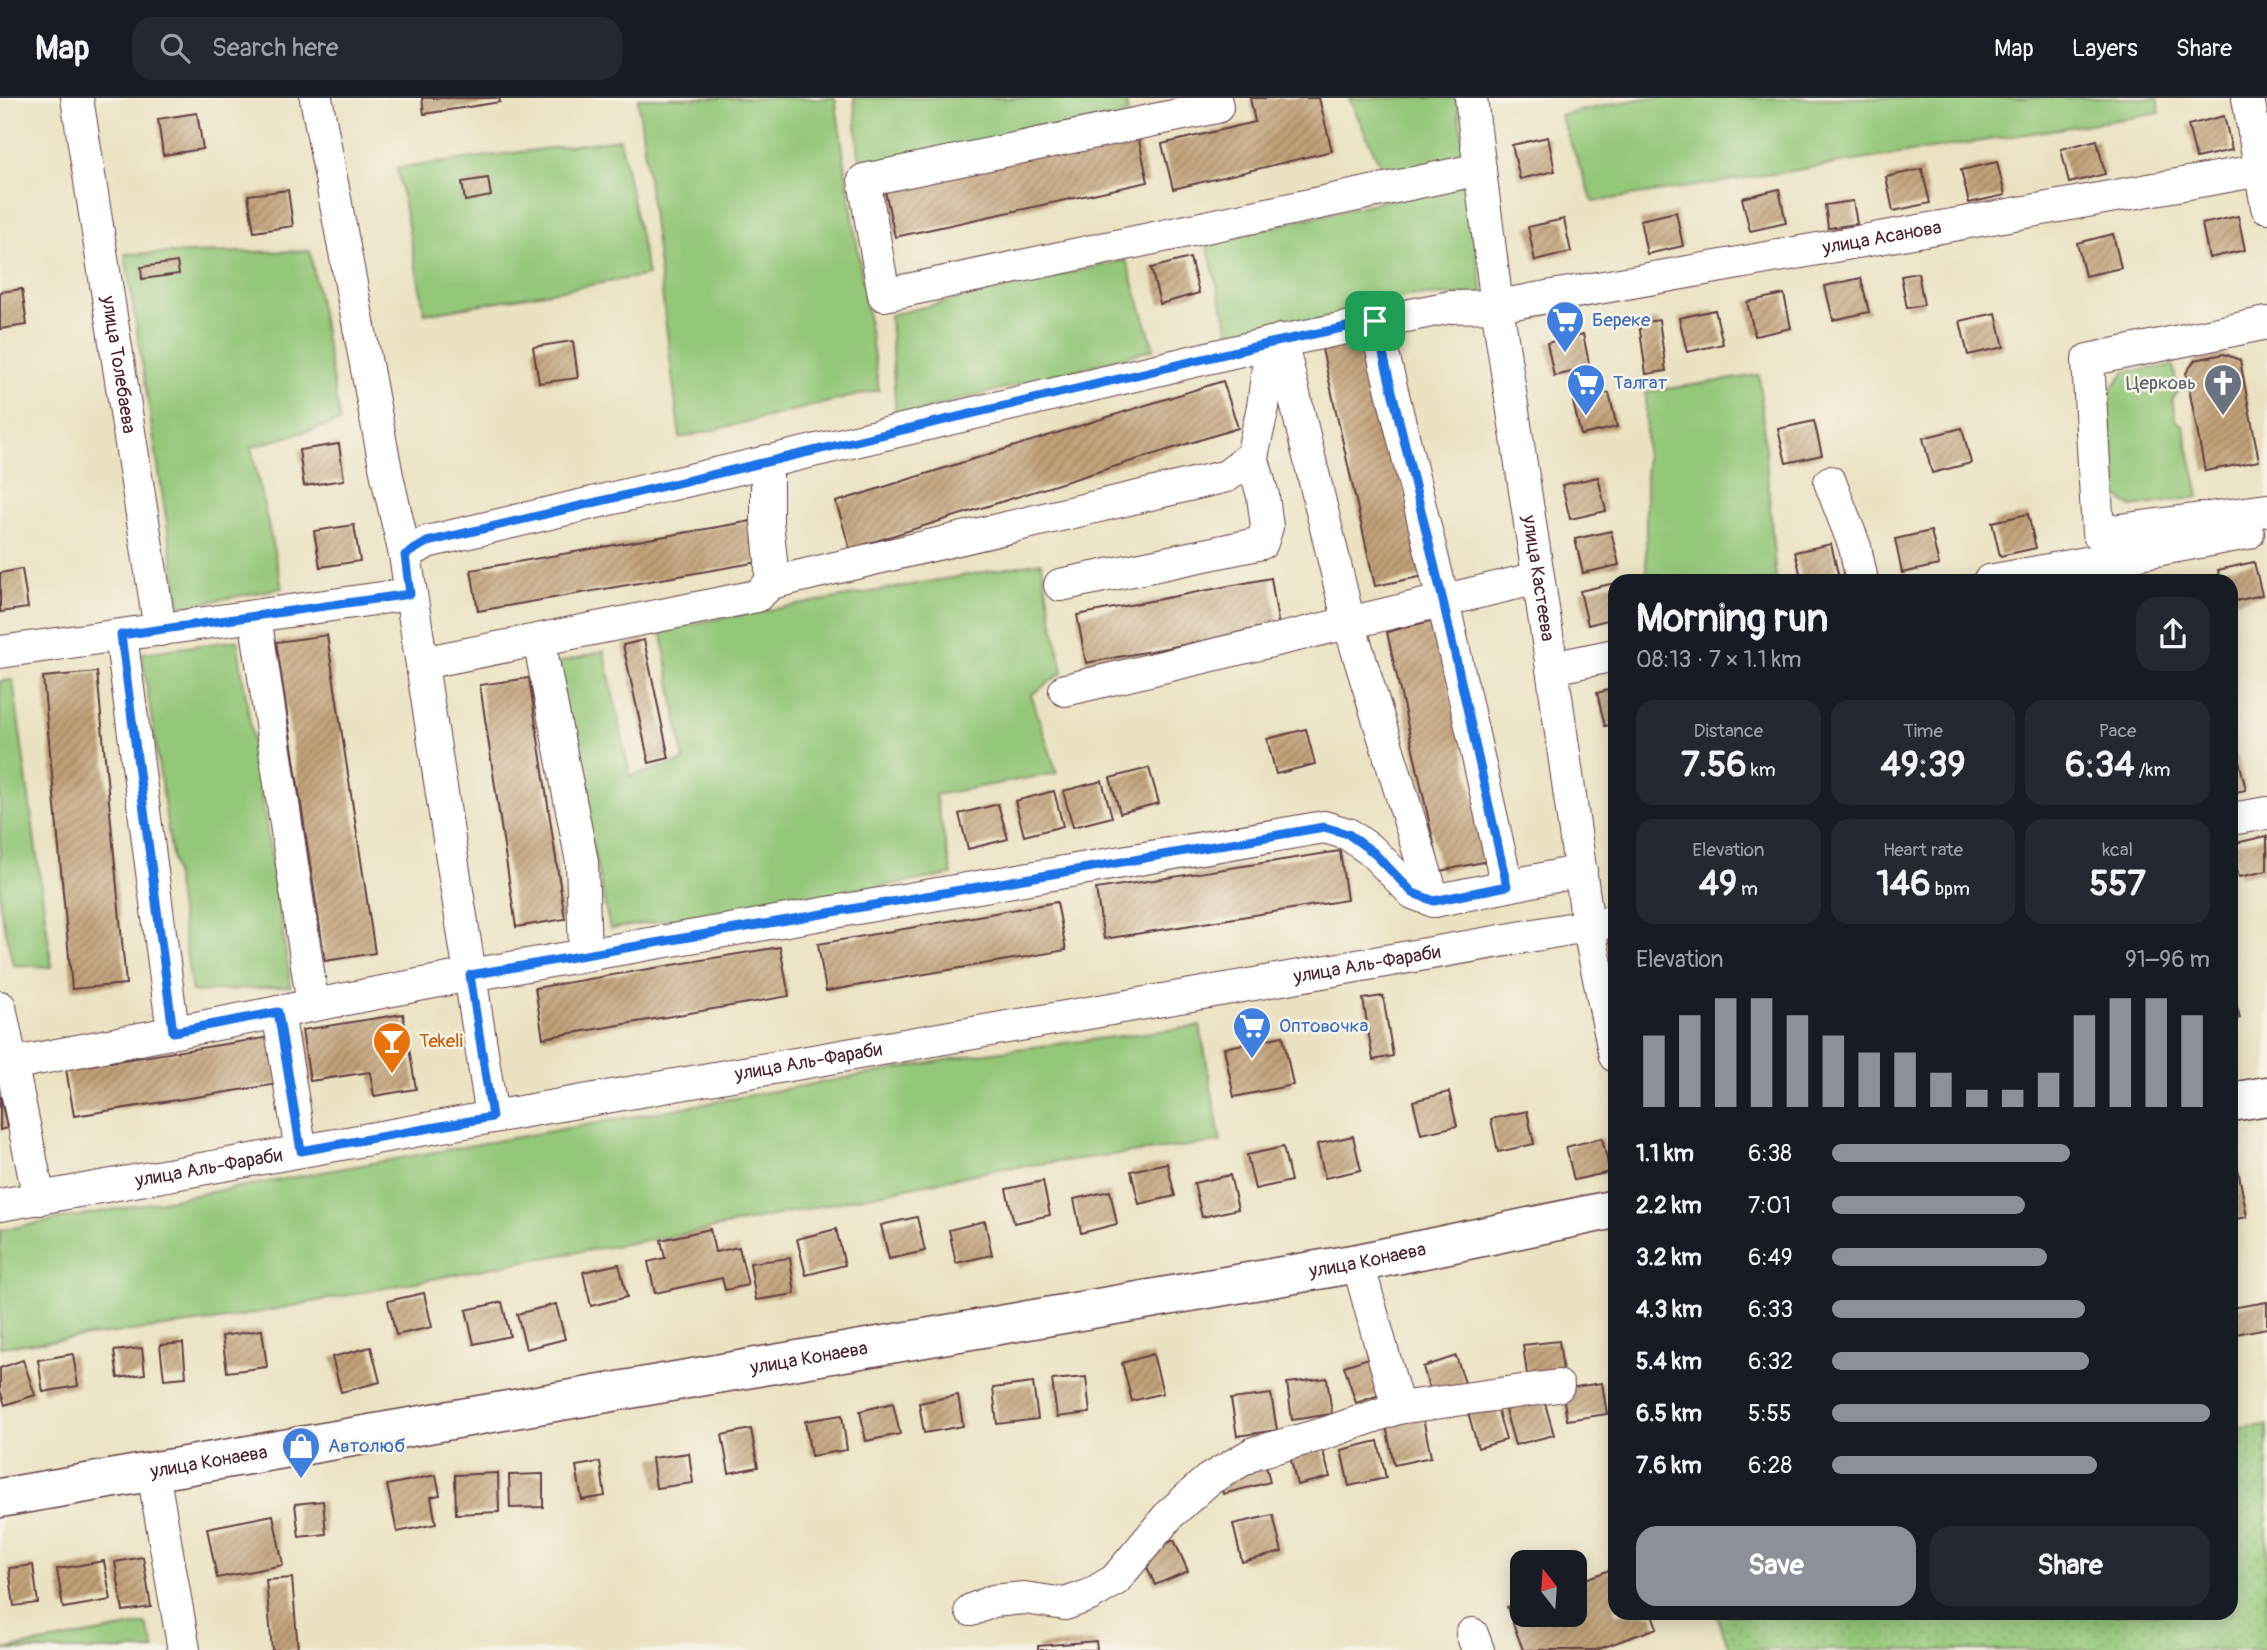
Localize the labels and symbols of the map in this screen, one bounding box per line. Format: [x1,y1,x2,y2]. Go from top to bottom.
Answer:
street label: улица Асанова [1820,215,1943,260]
pin [1345,291,1405,351]
street label: улица Толебаева [96,293,141,435]
supermarket icon: Береке [1544,299,1586,354]
place label: Береке [1592,308,1651,332]
supermarket icon: Талгат [1565,362,1607,417]
church icon: Церковь [2202,362,2244,417]
place label: Талгат [1613,371,1668,395]
place label: Церковь [2126,371,2196,395]
street label: улица Кастеева [1517,513,1560,643]
street label: улица Аль-Фараби [1291,940,1443,989]
supermarket icon: Оптовочка [1231,1005,1273,1060]
place label: Оптовочка [1279,1014,1368,1038]
bar icon: Tekeli [371,1020,413,1075]
place label: Tekeli [419,1029,463,1053]
street label: улица Аль-Фараби [732,1037,884,1087]
street label: улица Аль-Фараби [132,1143,285,1193]
street label: улица Конаева [1306,1237,1428,1283]
street label: улица Конаева [748,1336,870,1380]
shop icon: Автолюб [280,1425,322,1480]
place label: Автолюб [328,1434,405,1458]
street label: улица Конаева [147,1440,269,1484]
north arrow [1510,1550,1587,1628]

